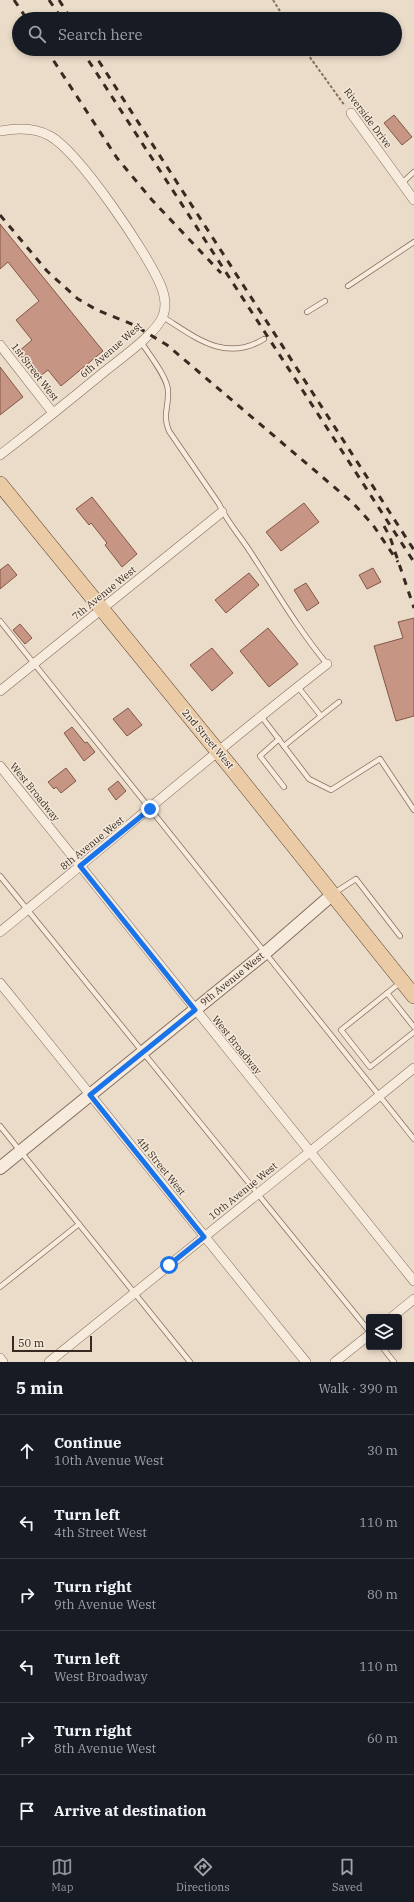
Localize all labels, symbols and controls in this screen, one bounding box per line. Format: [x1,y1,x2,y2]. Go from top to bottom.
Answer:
search box [12,12,402,56]
icon: search [26,23,48,45]
text: Search here [58,25,143,44]
street label: Riverside Drive [341,85,395,151]
street label: 6th Avenue West [77,319,145,381]
street label: 1st Street West [8,340,62,404]
street label: 7th Avenue West [69,563,139,623]
street label: 2nd Street West [179,706,237,772]
street label: West Broadway [7,760,63,825]
route end [141,800,159,818]
street label: 8th Avenue West [57,813,127,873]
street label: 9th Avenue West [197,949,267,1009]
street label: West Broadway [209,1013,265,1078]
street label: 4th Street West [133,1134,189,1198]
street label: 10th Avenue West [206,1159,280,1223]
route start [160,1256,178,1274]
map controls [366,1314,402,1350]
button: layers [366,1314,402,1350]
scale bar [12,1334,92,1353]
text: 50 m [18,1336,44,1350]
text: 5 min [16,1377,64,1399]
text: Walk · 390 m [319,1380,398,1397]
text: Continue [54,1433,121,1452]
icon: ahead [16,1440,38,1462]
text: 30 m [367,1442,398,1459]
text: 10th Avenue West [54,1452,164,1469]
text: Turn left [54,1505,120,1524]
icon: left [16,1512,38,1534]
text: 110 m [359,1514,398,1531]
text: 4th Street West [54,1524,147,1541]
text: Turn right [54,1577,132,1596]
icon: right [16,1584,38,1606]
text: 80 m [367,1586,398,1603]
text: 9th Avenue West [54,1596,156,1613]
text: Turn left [54,1649,120,1668]
icon: left [16,1656,38,1678]
text: 110 m [359,1658,398,1675]
text: West Broadway [54,1668,148,1685]
text: Turn right [54,1721,132,1740]
icon: right [16,1728,38,1750]
text: 60 m [367,1730,398,1747]
text: 8th Avenue West [54,1740,156,1757]
icon: arrive [16,1800,38,1822]
text: Arrive at destination [54,1801,206,1820]
tab: Map [51,1856,74,1894]
tab: Directions [176,1856,230,1894]
tab: Saved [332,1856,363,1894]

